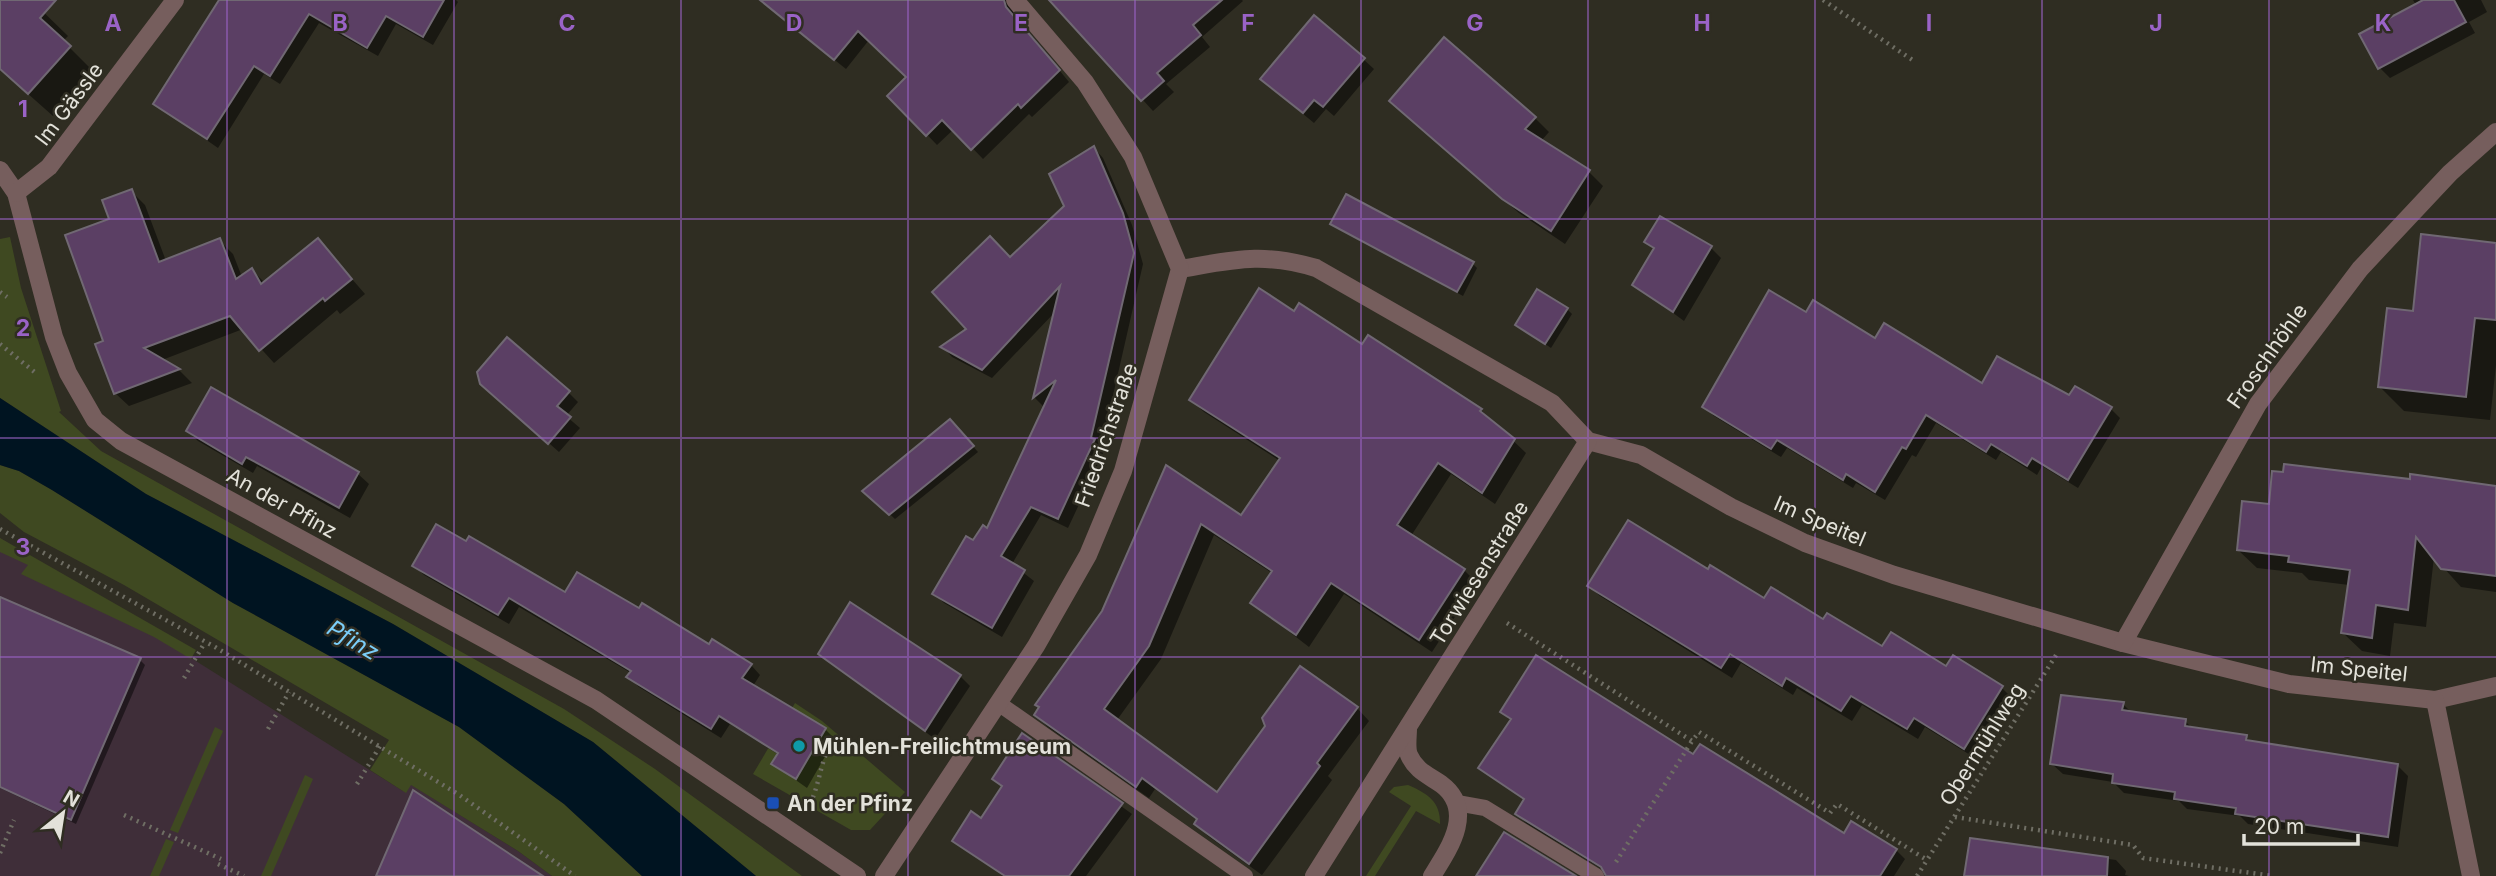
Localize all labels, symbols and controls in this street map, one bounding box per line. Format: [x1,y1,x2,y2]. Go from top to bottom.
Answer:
text: A [104,9,122,37]
text: B [332,9,348,37]
text: C [558,9,576,37]
text: D [786,9,802,37]
text: E [1014,9,1028,37]
text: F [1241,9,1255,37]
text: G [1466,9,1484,37]
text: H [1693,9,1711,37]
text: I [1926,9,1932,37]
text: J [2149,9,2163,37]
text: K [2375,9,2391,37]
street label: Im Gässle [30,58,108,150]
text: 1 [18,95,28,123]
street label: Froschhöhle [2222,299,2312,413]
text: 2 [16,314,30,342]
street label: Friedrichstraße [1070,360,1142,510]
street label: An der Pfinz [223,462,341,544]
street label: Im Speitel [1770,490,1870,552]
street label: Torwiesenstraße [1424,496,1534,650]
text: 3 [16,533,30,561]
water label: Pfinz [322,614,384,666]
street label: Im Speitel [2309,651,2409,687]
street label: Obermühlweg [1934,678,2030,810]
place label: Mühlen-Freilichtmuseum [813,734,1071,759]
marker: Mühlen-Freilichtmuseum [791,738,807,754]
north arrow [28,778,98,848]
text: N [59,785,83,812]
place label: An der Pfinz [787,791,913,816]
marker: An der Pfinz [765,795,781,811]
scale bar [2244,802,2358,846]
text: 20 m [2254,814,2304,839]

